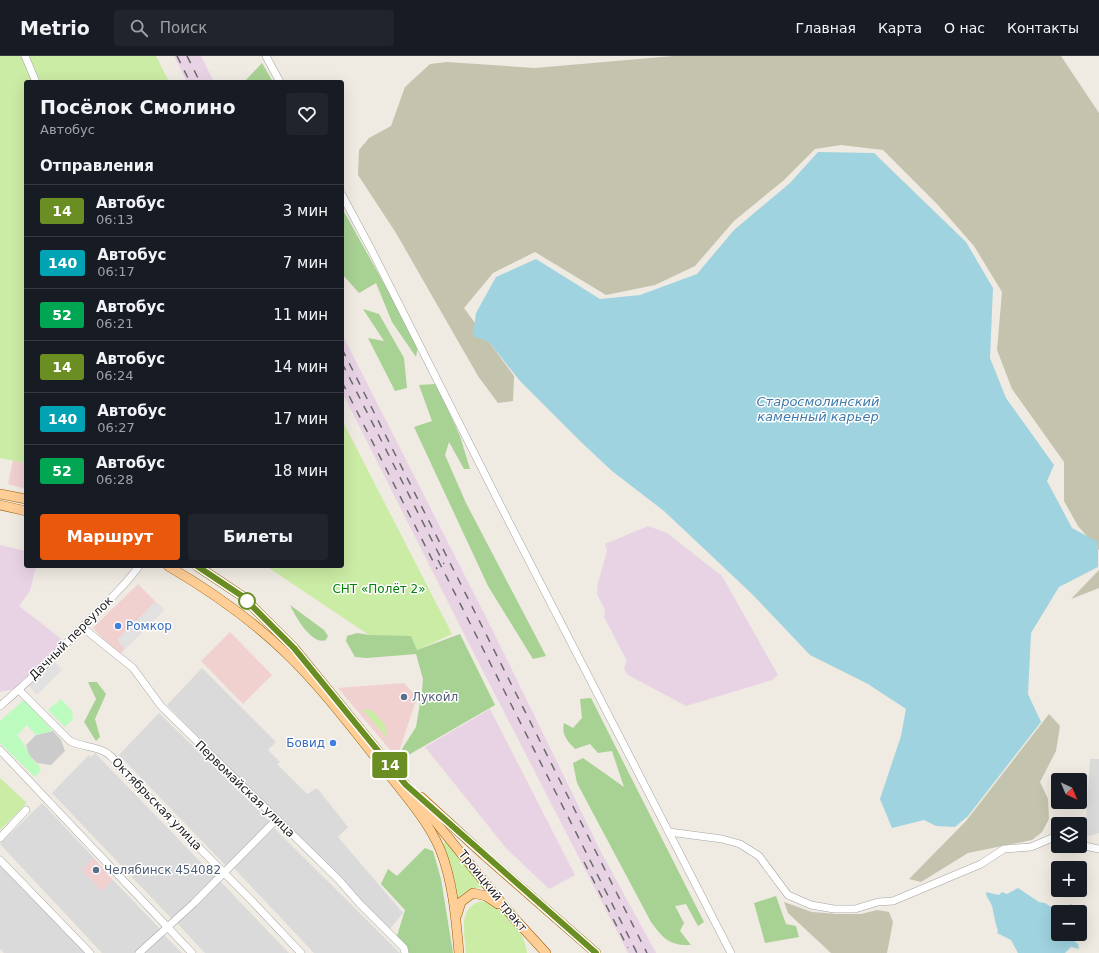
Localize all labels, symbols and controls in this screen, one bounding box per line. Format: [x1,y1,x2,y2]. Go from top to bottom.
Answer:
search box [114,10,394,46]
text: Metrio [20,17,90,39]
icon: search [128,17,150,39]
text: Поиск [160,19,207,37]
text: Главная [795,20,856,36]
text: Карта [878,20,922,36]
text: О нас [944,20,985,36]
text: Контакты [1007,20,1079,36]
button: heart [286,93,328,135]
text: Посёлок Смолино [40,96,236,118]
text: Автобус [40,122,95,137]
text: Отправления [40,157,154,175]
text: Автобус [96,194,165,212]
text: 3 мин [283,202,328,220]
text: 14 [52,203,72,219]
text: 06:13 [96,212,133,227]
text: Автобус [97,246,166,264]
text: 7 мин [283,254,328,272]
text: 140 [48,255,77,271]
text: 06:17 [97,264,135,279]
text: Автобус [96,298,165,316]
text: 11 мин [273,306,328,324]
text: 52 [52,307,72,323]
text: 06:21 [96,316,133,331]
text: Автобус [96,350,165,368]
text: 14 мин [273,358,328,376]
text: 14 [52,359,72,375]
text: 06:24 [96,368,133,383]
water label: Старосмолинский каменный карьер [757,394,879,424]
text: Автобус [97,402,166,420]
text: 17 мин [273,410,328,428]
text: 140 [48,411,77,427]
text: 06:27 [97,420,135,435]
text: Автобус [96,454,165,472]
text: 18 мин [273,462,328,480]
text: 52 [52,463,72,479]
text: 06:28 [96,472,133,487]
button: Маршрут [40,514,180,560]
button: Билеты [188,514,328,560]
park label: СНТ «Полёт 2» [332,582,426,596]
unlabelled marker [238,592,256,610]
street label: Дачный переулок [26,593,116,683]
place label: Ромкор [126,619,172,633]
marker: Ромкор [113,621,123,631]
place label: Лукойл [412,690,458,704]
marker: Лукойл [399,692,409,702]
place label: Бовид [286,736,325,750]
street label: Первомайская улица [192,738,298,840]
marker: Бовид [328,738,338,748]
line badge: 14 [372,752,408,778]
street label: Октябрьская улица [109,755,205,853]
text: 14 [380,757,400,773]
north arrow [1051,773,1087,809]
map controls [1051,773,1087,941]
button: layers [1051,817,1087,853]
street label: Троицкий тракт [455,847,530,935]
button: + [1051,861,1087,897]
place label: Челябинск 454082 [104,863,221,877]
marker: Челябинск 454082 [91,865,101,875]
button: − [1051,905,1087,941]

